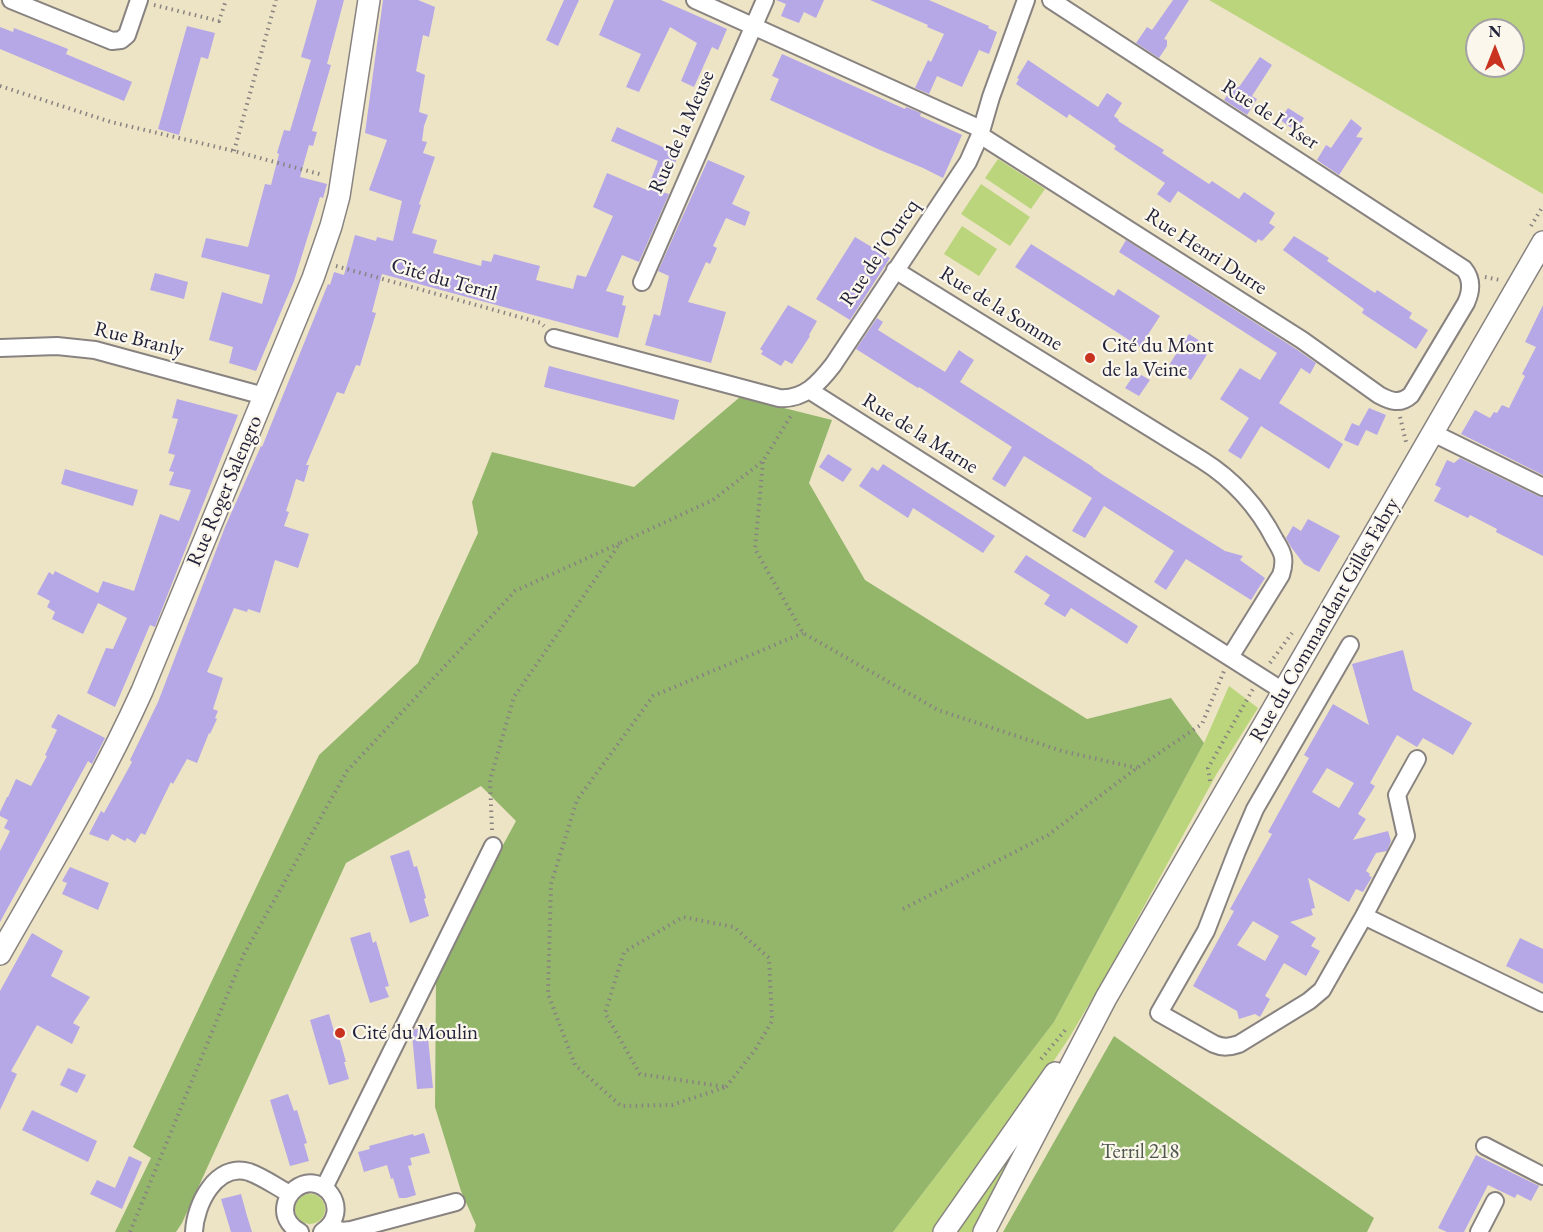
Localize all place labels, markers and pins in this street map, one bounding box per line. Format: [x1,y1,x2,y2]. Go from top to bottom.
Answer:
place label: Cité du Mont de la Veine [1102,333,1214,383]
marker: Cité du Mont de la Veine [1083,351,1097,365]
place label: Cité du Moulin [352,1020,478,1046]
marker: Cité du Moulin [333,1026,347,1040]

